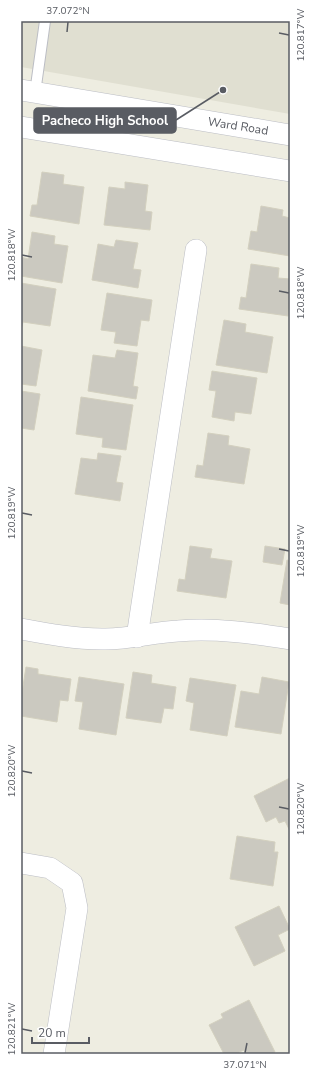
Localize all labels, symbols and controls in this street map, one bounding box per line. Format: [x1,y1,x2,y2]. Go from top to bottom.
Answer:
text: 37.072°N [46,4,90,18]
text: 120.817°W [294,8,308,62]
callout: Pacheco High School [34,108,176,133]
text: Pacheco High School [42,112,169,130]
street label: Ward Road [207,113,269,139]
text: 120.818°W [5,228,19,282]
text: 120.818°W [294,266,308,320]
text: 120.819°W [5,486,19,540]
text: 120.819°W [294,524,308,578]
text: 120.820°W [5,744,19,798]
text: 120.820°W [294,782,308,836]
text: 120.821°W [5,1002,19,1056]
scale bar [32,1019,89,1045]
text: 20 m [38,1025,66,1041]
text: 37.071°N [223,1058,267,1072]

